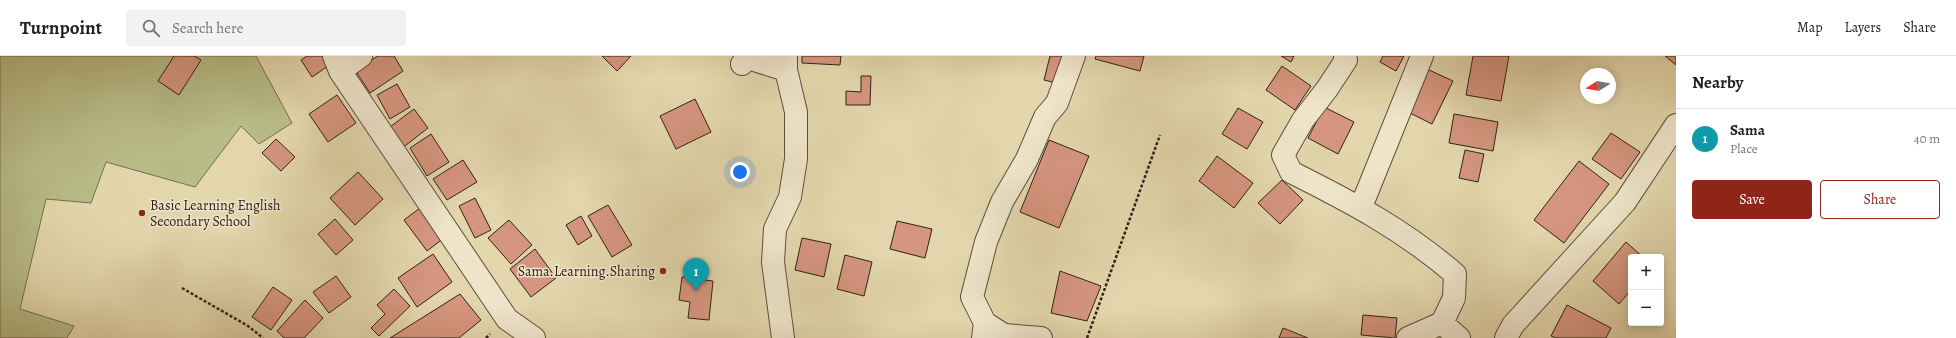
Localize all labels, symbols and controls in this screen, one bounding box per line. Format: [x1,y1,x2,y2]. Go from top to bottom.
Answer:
search box [126,10,406,46]
text: Turnpoint [20,15,102,41]
icon: search [140,17,162,39]
text: Search here [172,18,243,38]
text: Map [1797,18,1823,37]
text: Layers [1845,18,1881,37]
text: Share [1903,18,1936,37]
north arrow [1580,68,1616,104]
text: Nearby [1692,71,1743,94]
text: Sama [1730,120,1765,140]
text: 1 [1703,130,1707,147]
text: 40 m [1914,130,1940,147]
text: Place [1730,140,1758,157]
your location [730,162,750,182]
button: Save [1692,180,1812,219]
button: Share [1820,180,1940,219]
place label: Basic Learning English Secondary School [150,196,281,231]
marker: Basic Learning English Secondary School [137,208,147,218]
map controls [1628,254,1664,326]
button: + [1628,254,1664,290]
pin: 1 [683,258,709,291]
place label: Sama.Learning.Sharing [518,262,655,281]
marker: Sama.Learning.Sharing [658,266,668,276]
button: − [1628,290,1664,326]

